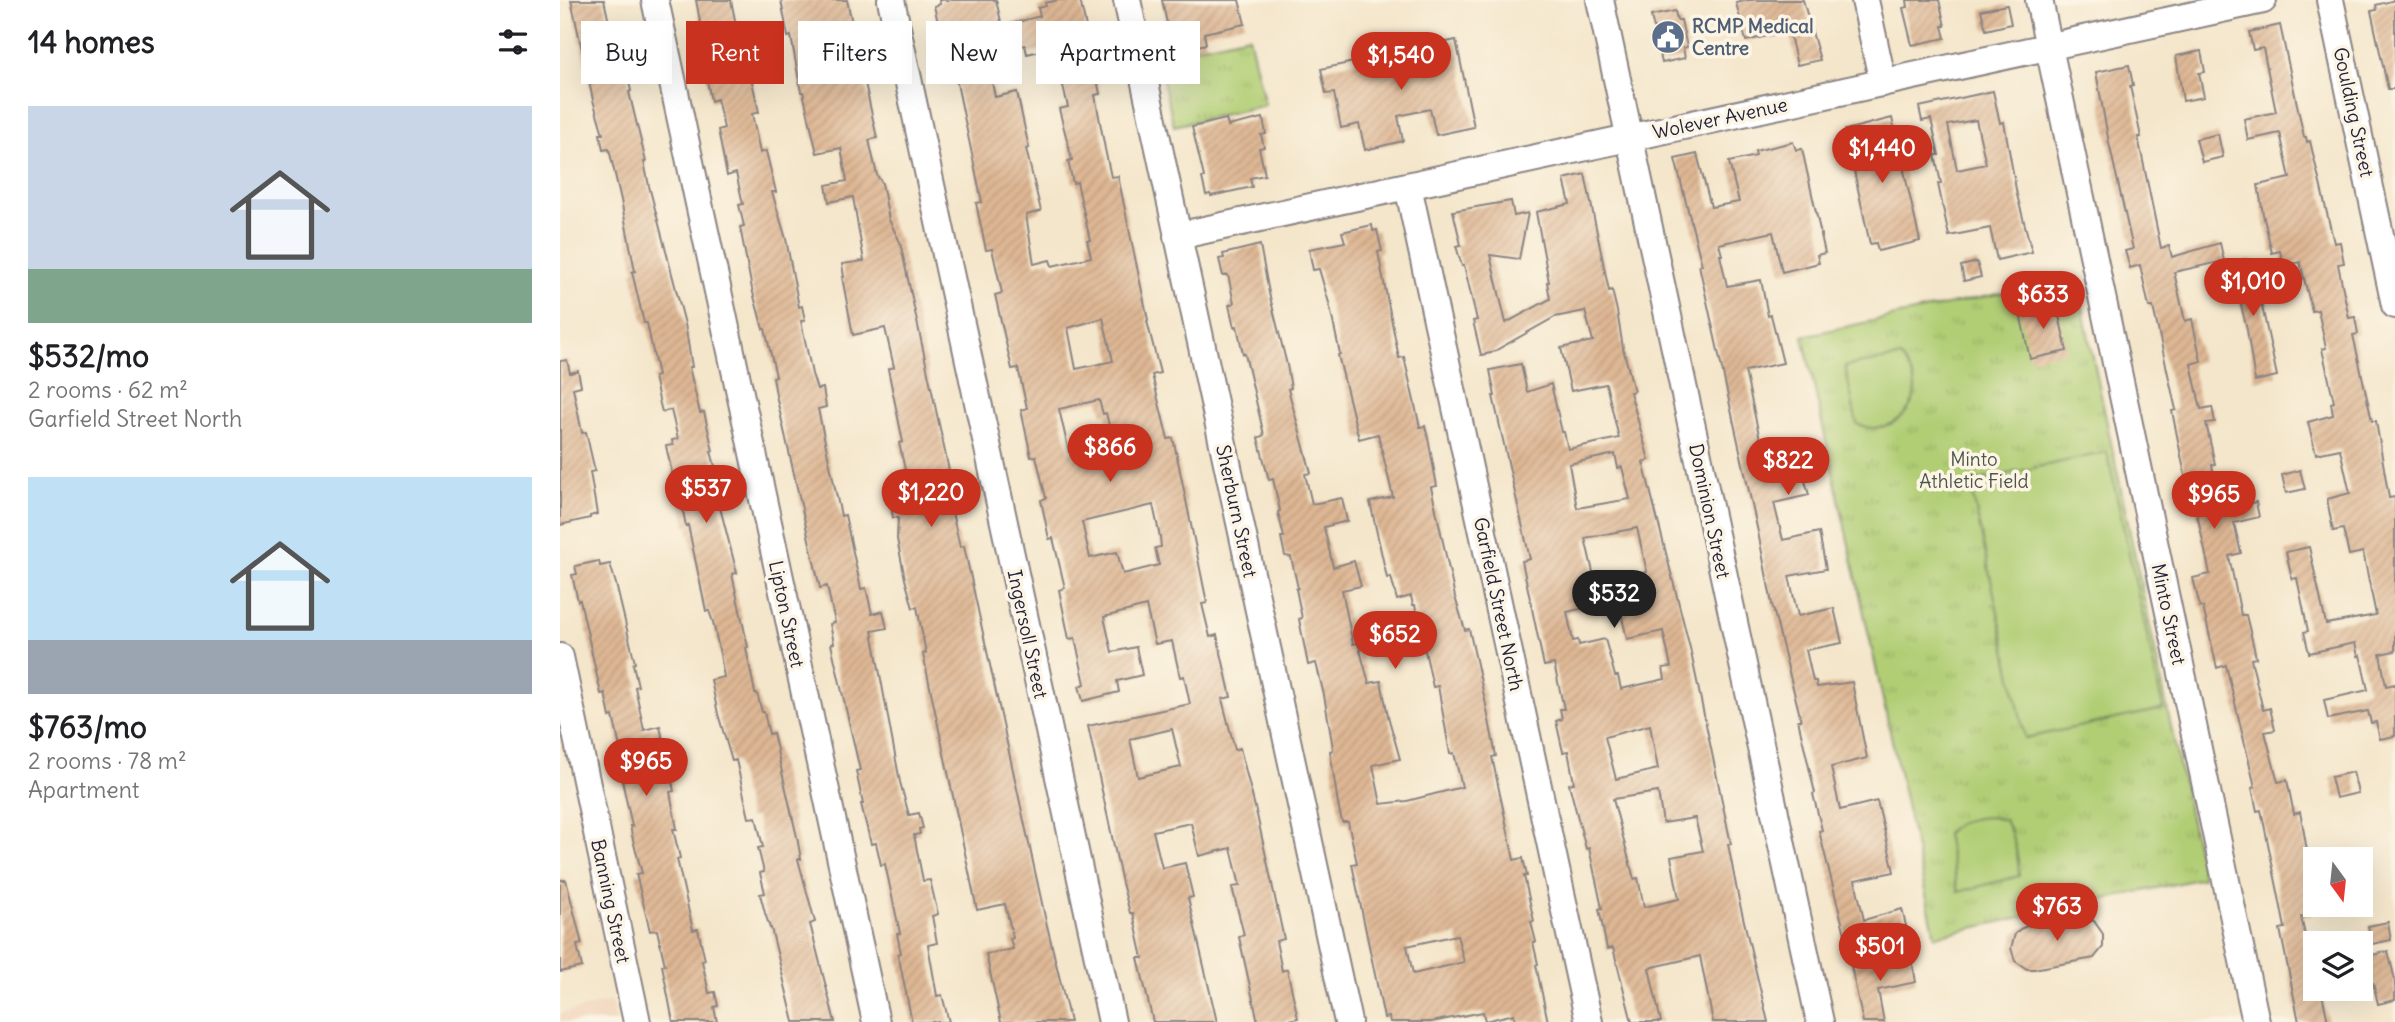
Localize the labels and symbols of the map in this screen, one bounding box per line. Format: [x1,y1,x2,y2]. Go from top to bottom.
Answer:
place label: RCMP Medical Centre [1692,14,1813,60]
public building icon: RCMP Medical Centre [1649,18,1687,56]
pin: $1,540 [1344,32,1458,92]
street label: Goulding Street [2329,45,2379,179]
street label: Wolever Avenue [1650,92,1790,144]
pin: $1,440 [1825,125,1939,185]
pin: $1,010 [2196,258,2310,318]
pin: $633 [2002,272,2084,331]
pin: $866 [1069,424,1151,484]
pin: $822 [1747,438,1829,497]
street label: Dominion Street [1684,441,1736,581]
street label: Sherburn Street [1211,442,1263,580]
park label: Minto Athletic Field [1919,447,2029,493]
pin: $537 [665,466,747,525]
pin: $1,220 [874,470,988,529]
pin: $965 [2173,472,2255,531]
street label: Garfield Street North [1469,515,1529,693]
street label: Lipton Street [764,558,810,670]
street label: Minto Street [2147,561,2191,667]
street label: Ingersoll Street [1003,568,1053,700]
pin: $532 [1573,570,1655,630]
pin: $652 [1354,612,1436,671]
pin: $965 [605,738,687,798]
street label: Banning Street [586,837,636,965]
north arrow [2303,847,2373,917]
pin: $763 [2016,884,2098,943]
pin: $501 [1839,923,1921,983]

